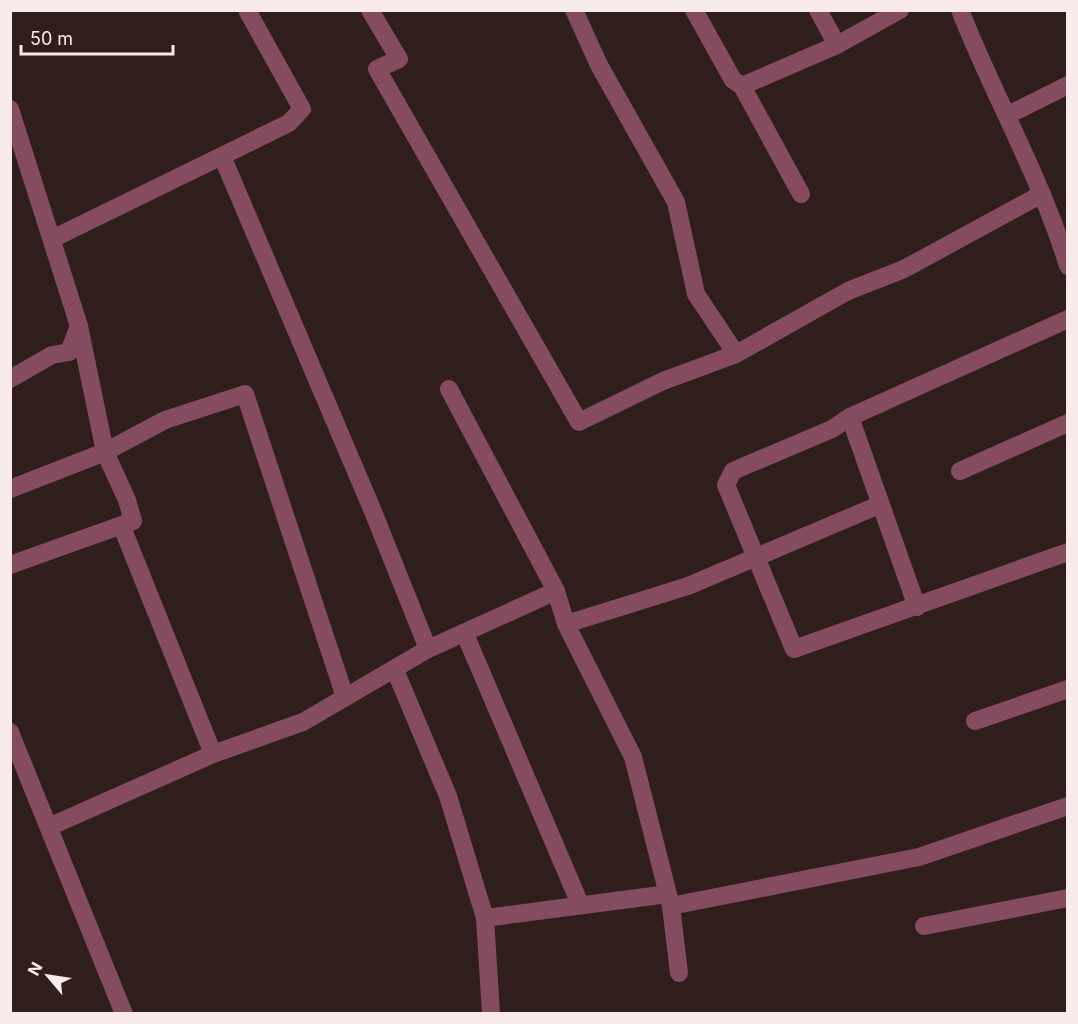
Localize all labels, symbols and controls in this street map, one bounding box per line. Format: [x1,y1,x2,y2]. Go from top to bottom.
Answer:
scale bar [21,18,172,56]
text: 50 m [30,28,73,49]
north arrow [18,946,78,1006]
text: N [23,959,47,979]

